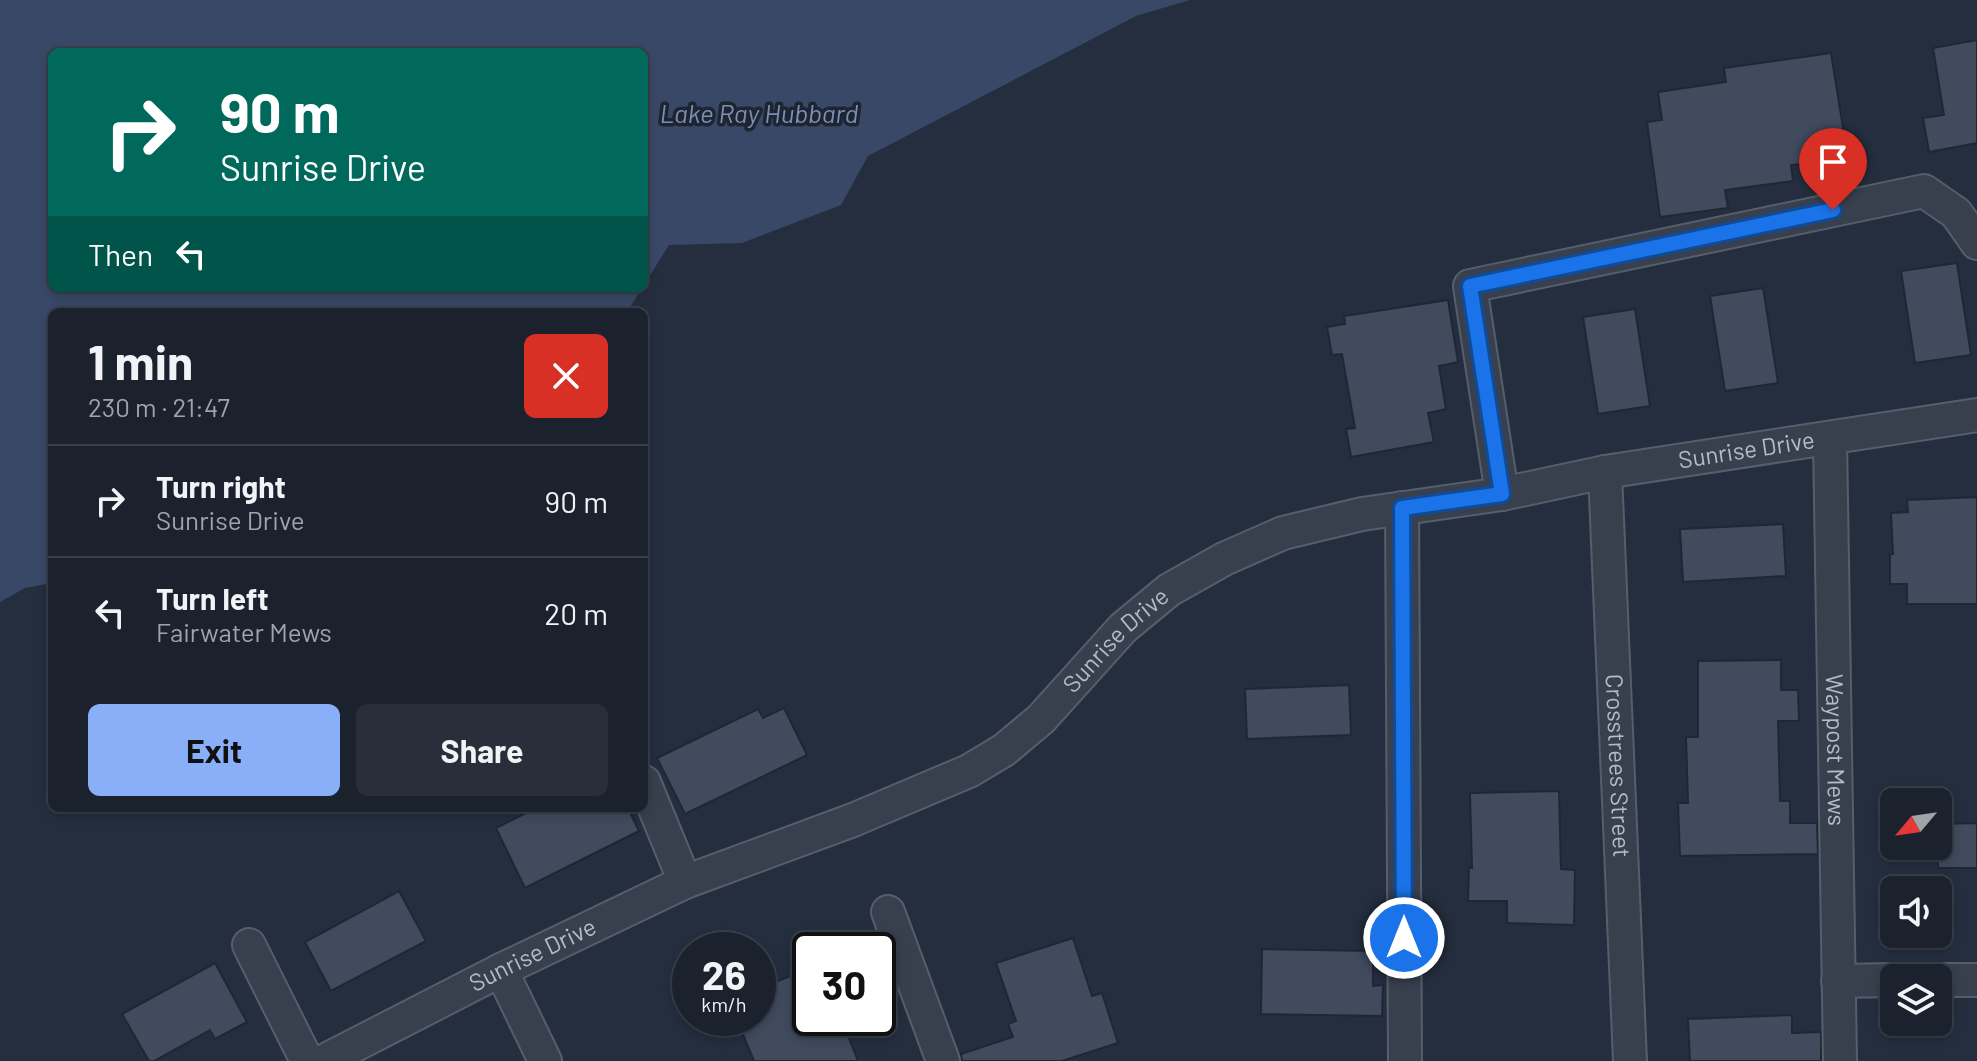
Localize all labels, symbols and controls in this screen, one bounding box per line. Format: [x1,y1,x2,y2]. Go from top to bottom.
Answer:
text: 90 m [220,77,340,144]
icon: right [88,80,192,184]
water label: Lake Ray Hubbard [660,97,859,128]
pin [1799,128,1867,210]
icon: arrive [1811,140,1855,184]
text: Sunrise Drive [220,145,426,188]
icon: left [169,232,213,276]
text: Then [88,236,153,272]
text: 1 min [88,332,193,390]
button: close [524,334,608,418]
text: 230 m · 21:47 [88,391,230,422]
street label: Sunrise Drive [1676,424,1816,474]
text: Turn right [156,468,286,504]
icon: right [88,479,132,523]
text: 90 m [545,483,608,519]
text: Sunrise Drive [156,504,305,535]
text: Turn left [156,580,269,616]
street label: Sunrise Drive [1056,581,1174,698]
icon: left [88,591,132,635]
text: 20 m [544,595,608,631]
text: Fairwater Mews [156,616,332,647]
street label: Crosstrees Street [1601,673,1637,858]
street label: Waypost Mews [1821,674,1852,826]
button: Exit [88,704,340,796]
button: Share [356,704,608,796]
north arrow [1880,788,1952,860]
map controls [1880,788,1952,1036]
button: sound [1880,876,1952,948]
position arrow [1362,896,1446,980]
street label: Sunrise Drive [464,911,600,997]
speed limit sign: 30 [792,932,896,1036]
text: 26 [702,950,746,998]
button: layers [1880,964,1952,1036]
text: km/h [701,992,747,1016]

